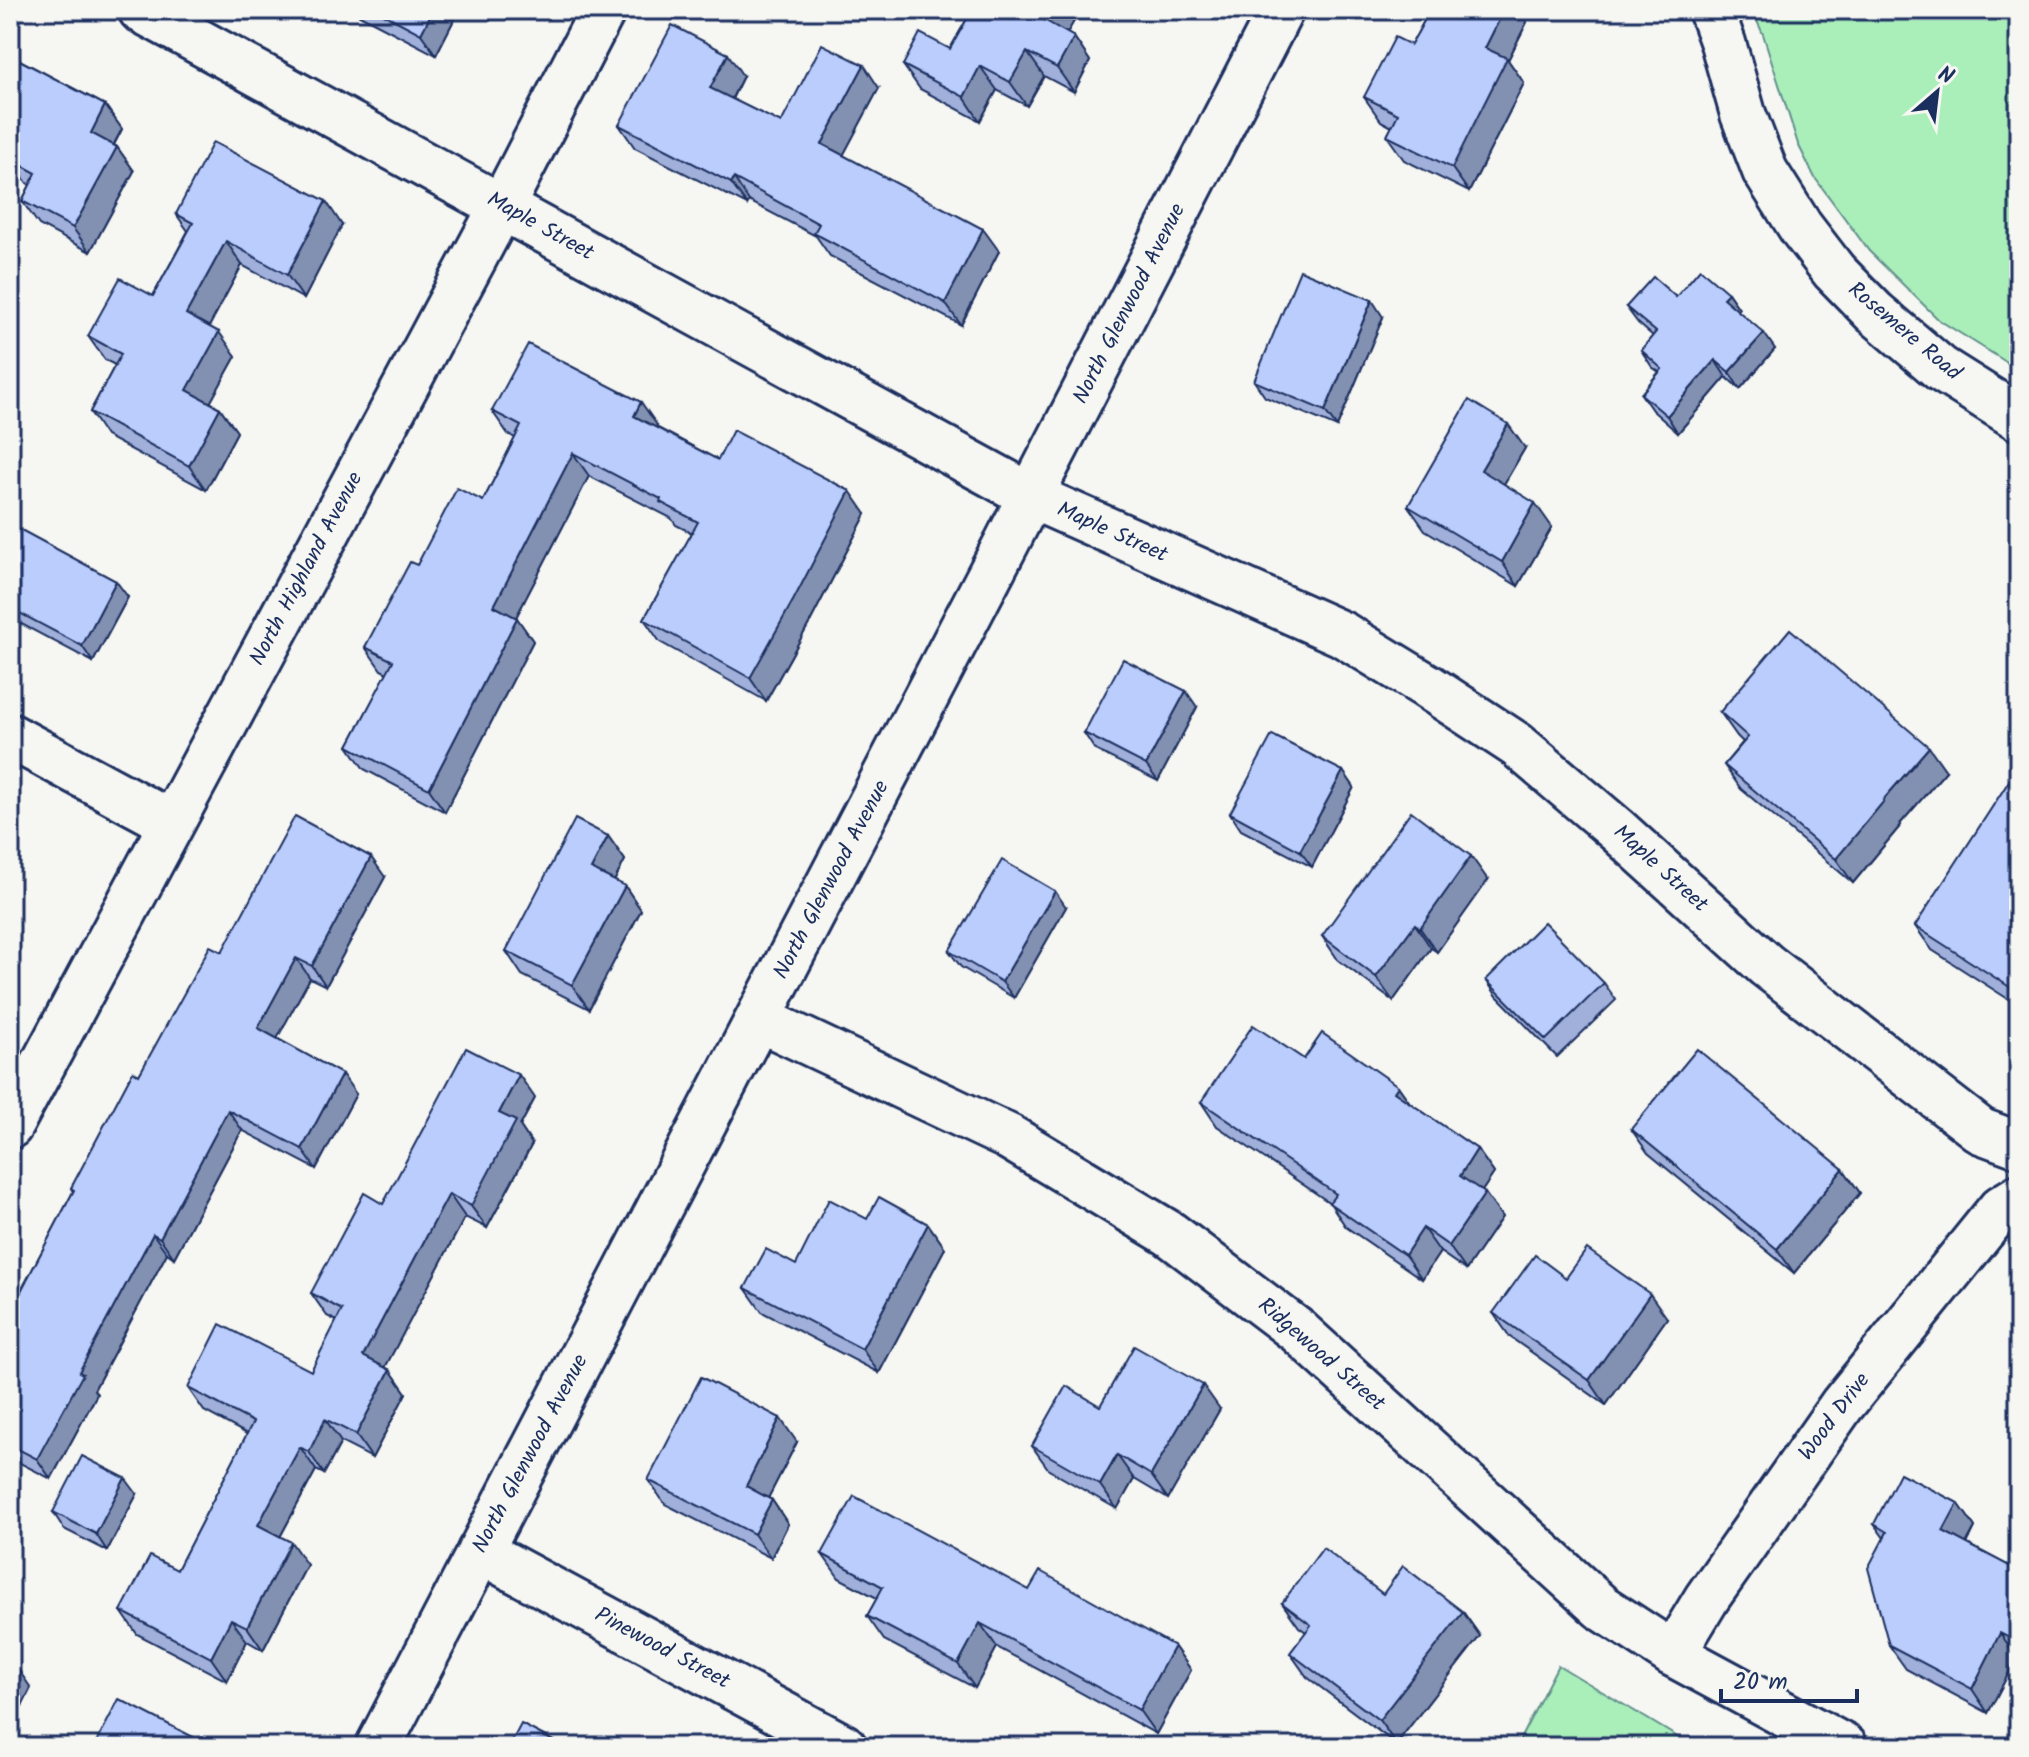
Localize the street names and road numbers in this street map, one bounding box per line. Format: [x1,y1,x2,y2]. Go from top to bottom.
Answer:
street label: Maple Street [480,183,601,271]
street label: North Glenwood Avenue [1064,197,1196,410]
street label: Rosemere Road [1839,274,1970,391]
street label: North Highland Avenue [241,466,373,672]
street label: Maple Street [1051,493,1173,573]
street label: North Glenwood Avenue [765,774,899,986]
street label: Maple Street [1604,816,1716,922]
street label: Ridgewood Street [1249,1289,1393,1421]
street label: North Glenwood Avenue [464,1348,598,1560]
street label: Wood Drive [1790,1365,1880,1469]
street label: Pinewood Street [588,1599,736,1700]

